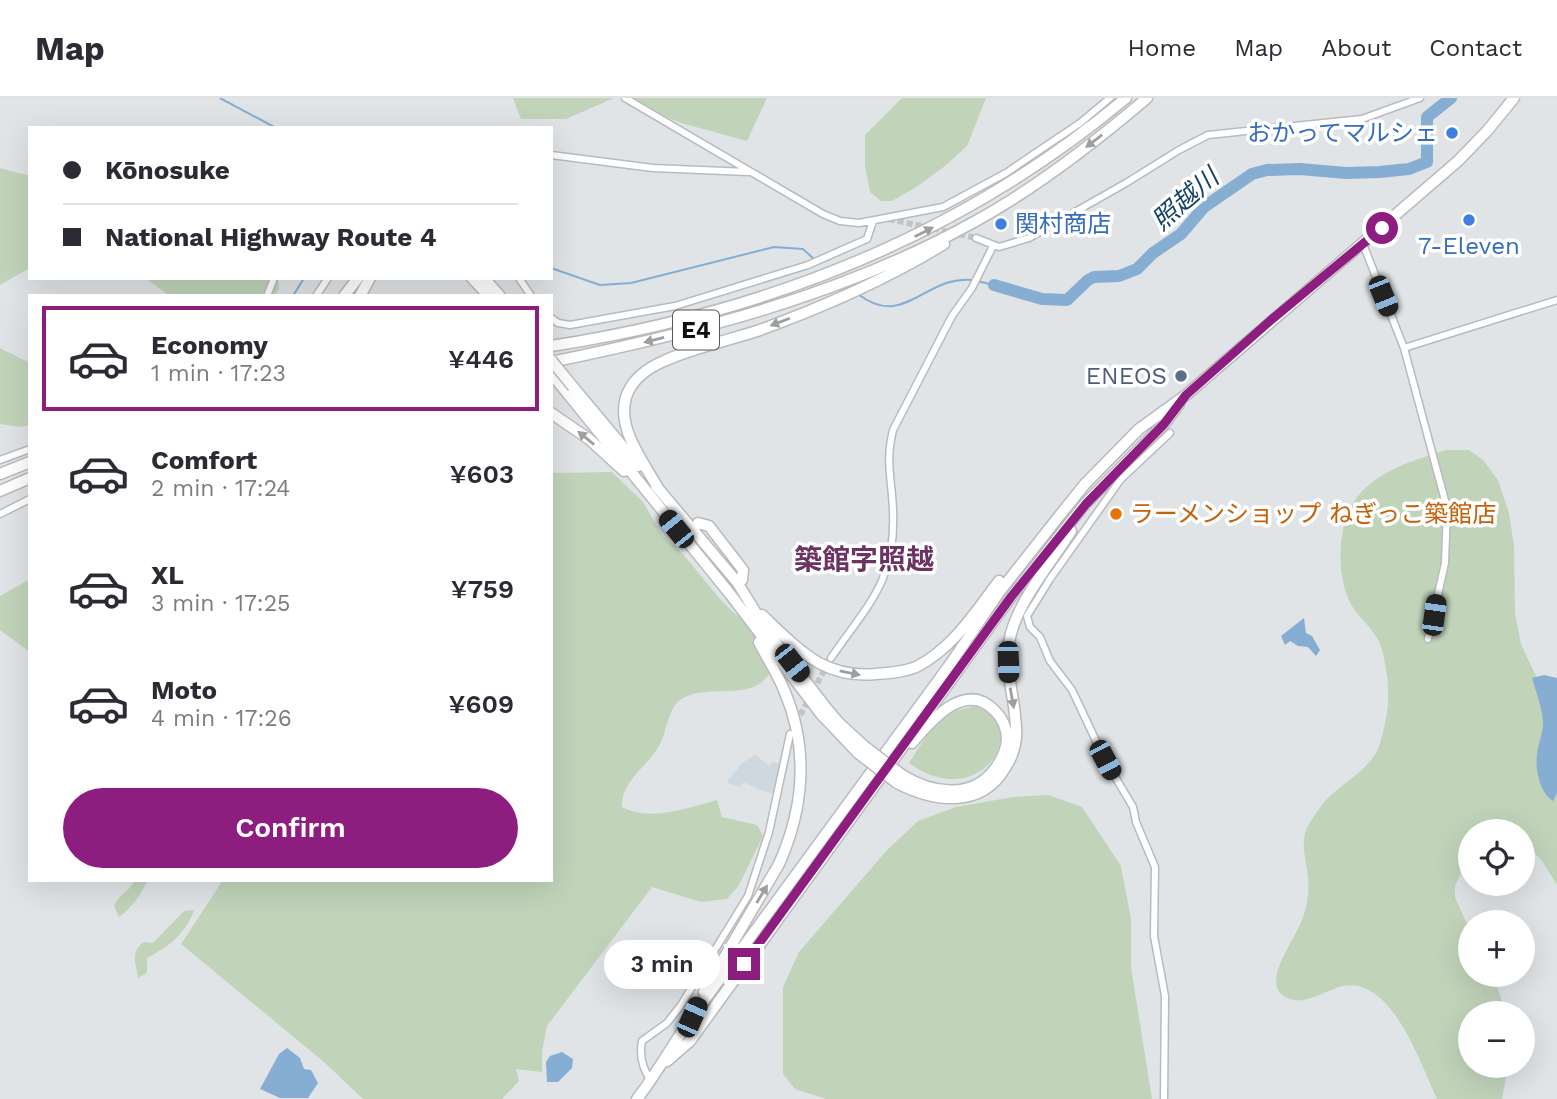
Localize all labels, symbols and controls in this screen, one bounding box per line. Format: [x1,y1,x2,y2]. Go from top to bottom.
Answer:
text: Map [35,29,105,68]
text: Home [1128,34,1196,62]
text: Map [1234,34,1283,62]
text: About [1321,34,1391,62]
text: Contact [1429,34,1522,62]
place label: おかってマルシェ [1247,119,1438,147]
marker: おかってマルシェ [1444,125,1460,141]
one-way arrow [1085,134,1103,148]
text: Kōnosuke [105,155,230,185]
water label: 照越川 [1146,160,1227,236]
place label: 関村商店 [1015,210,1111,238]
route start [1366,212,1398,244]
marker: 7-Eleven [1461,212,1477,228]
marker: 関村商店 [993,216,1009,232]
text: National Highway Route 4 [105,222,436,252]
one-way arrow [914,227,934,238]
place label: 7-Eleven [1418,232,1520,260]
car [1366,273,1401,319]
road number: E4 [673,311,719,350]
one-way arrow [770,317,791,328]
icon: car [67,327,130,390]
text: Economy [151,330,268,360]
one-way arrow [643,335,665,346]
text: ¥446 [448,344,514,374]
text: 1 min · 17:23 [151,360,286,387]
place label: ENEOS [1086,362,1167,390]
marker: ENEOS [1173,368,1189,384]
one-way arrow [578,430,596,445]
icon: car [67,442,130,505]
text: Comfort [151,445,257,475]
text: ¥603 [450,459,514,489]
text: 2 min · 17:24 [151,475,290,502]
place label: ラーメンショップ ねぎっこ築館店 [1130,500,1496,528]
car [655,506,698,552]
marker: ラーメンショップ ねぎっこ築館店 [1108,506,1124,522]
district label: 築館字照越 [794,543,934,576]
icon: car [67,557,130,620]
text: XL [151,560,184,590]
text: ¥759 [451,574,514,604]
text: 3 min · 17:25 [151,590,290,617]
car [1421,593,1448,637]
car [771,640,814,686]
car [997,641,1020,683]
one-way arrow [839,667,861,678]
icon: car [67,672,130,735]
text: Moto [151,675,217,705]
one-way arrow [1007,688,1018,710]
text: ¥609 [449,689,514,719]
text: 4 min · 17:26 [151,705,292,732]
car [1086,737,1125,783]
button: Confirm [63,788,518,868]
map controls [1458,819,1535,1078]
button: locate [1458,819,1535,896]
one-way arrow [756,884,768,903]
button: + [1458,910,1535,987]
callout: 3 min [604,940,720,988]
route end [728,948,760,980]
text: 3 min [630,951,694,978]
car [674,994,711,1040]
button: − [1458,1001,1535,1078]

